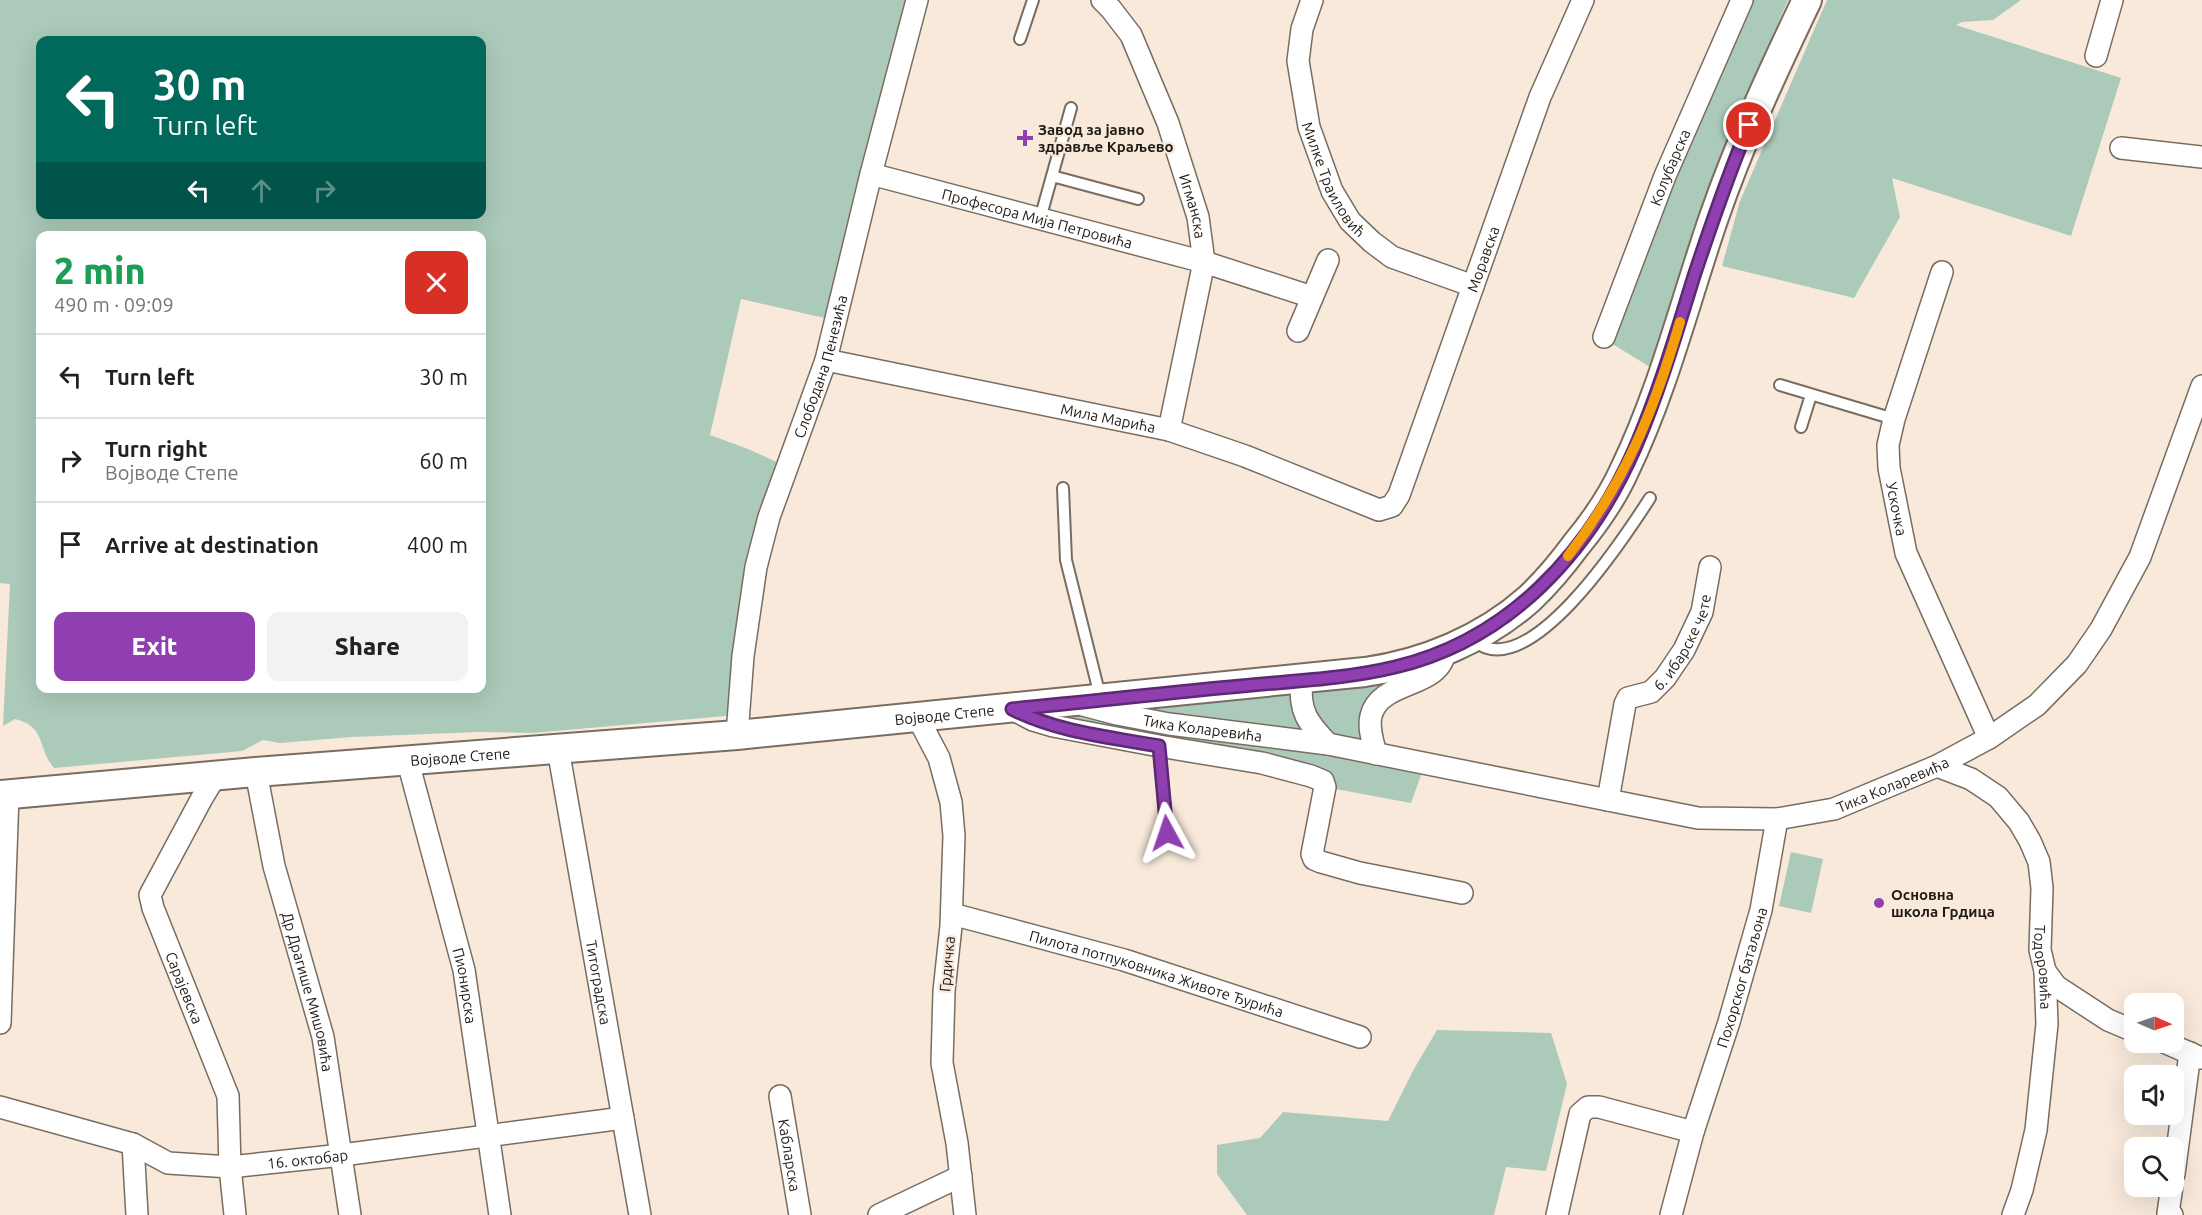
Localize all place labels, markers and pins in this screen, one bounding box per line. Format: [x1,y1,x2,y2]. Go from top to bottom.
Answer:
pin [1723,99,1774,150]
place label: Завод за јавно здравље Краљево [1038,121,1174,155]
marker: Завод за јавно здравље Краљево [1016,129,1034,147]
place label: Основна школа Грдица [1891,886,1995,920]
marker: Основна школа Грдица [1872,896,1886,910]

